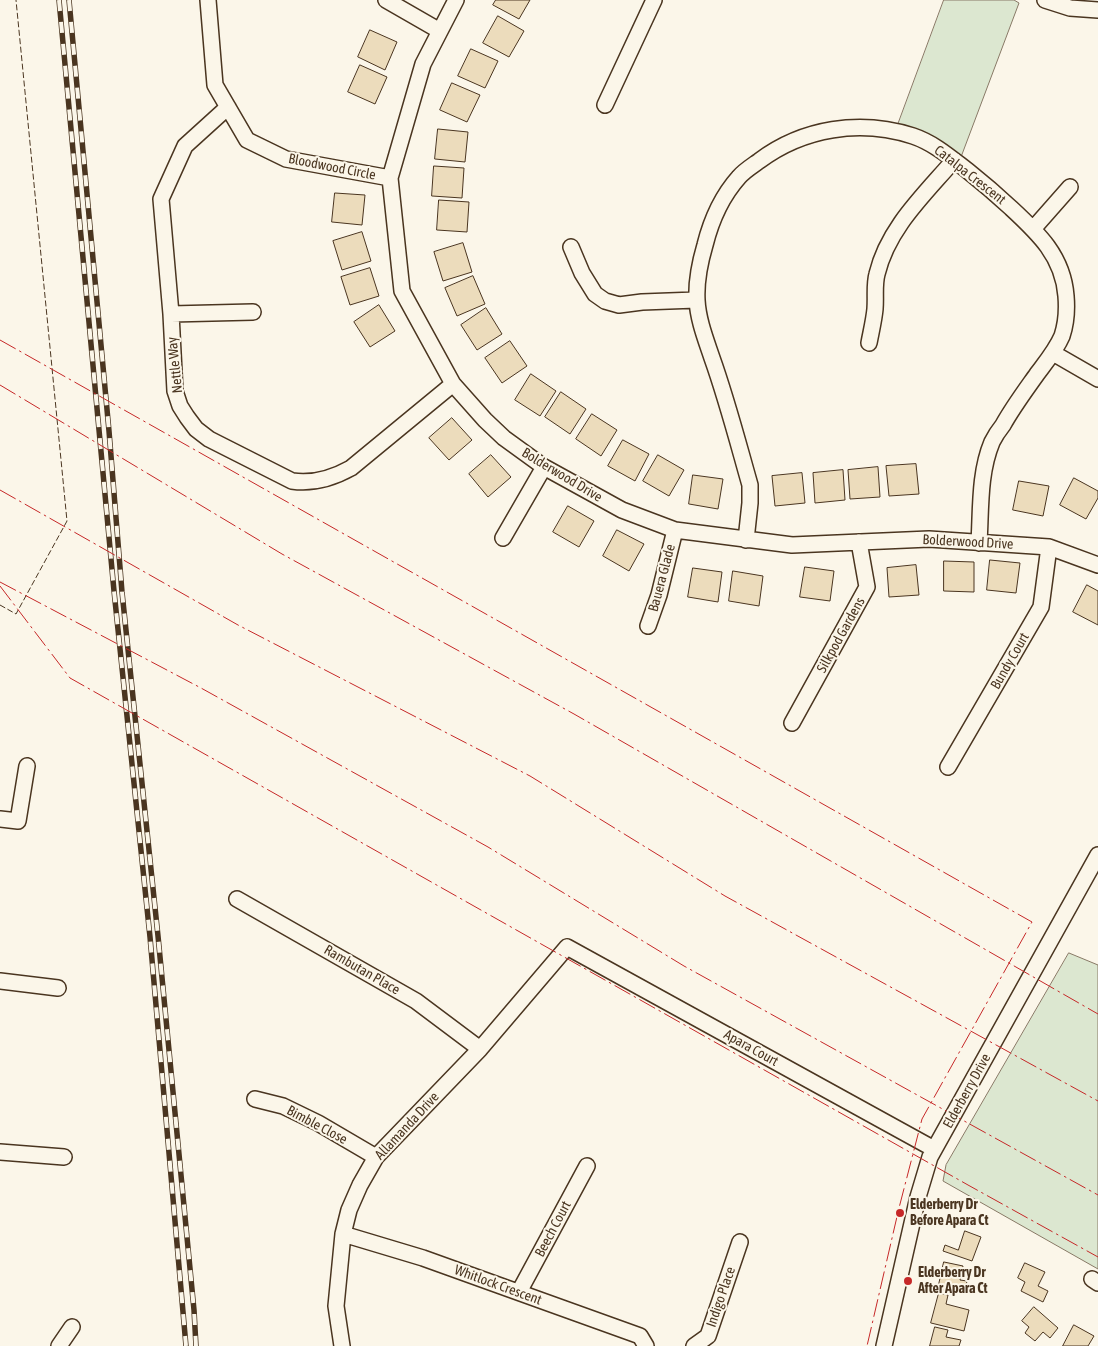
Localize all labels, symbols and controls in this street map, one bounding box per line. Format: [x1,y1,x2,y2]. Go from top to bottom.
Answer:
street label: Catalpa Crescent [931,142,1009,208]
street label: Bloodwood Circle [287,150,377,184]
street label: Nettle Way [164,336,186,394]
street label: Bolderwood Drive [519,444,605,506]
street label: Bolderwood Drive [922,531,1014,553]
street label: Bauera Glade [645,542,679,614]
street label: Silkpod Gardens [813,594,869,676]
street label: Bundy Court [987,630,1033,692]
street label: Rambutan Place [321,942,403,998]
street label: Apara Court [721,1026,781,1070]
street label: Elderberry Drive [940,1051,994,1131]
street label: Allamanda Drive [371,1089,443,1163]
street label: Bimble Close [284,1102,350,1148]
place label: Elderberry Dr Before Apara Ct [910,1197,988,1230]
street label: Beech Court [531,1198,575,1260]
marker: Elderberry Dr Before Apara Ct [894,1207,906,1219]
street label: Whitlock Crescent [452,1261,544,1309]
street label: Indigo Place [703,1264,739,1330]
place label: Elderberry Dr After Apara Ct [918,1265,988,1298]
marker: Elderberry Dr After Apara Ct [902,1275,914,1287]

